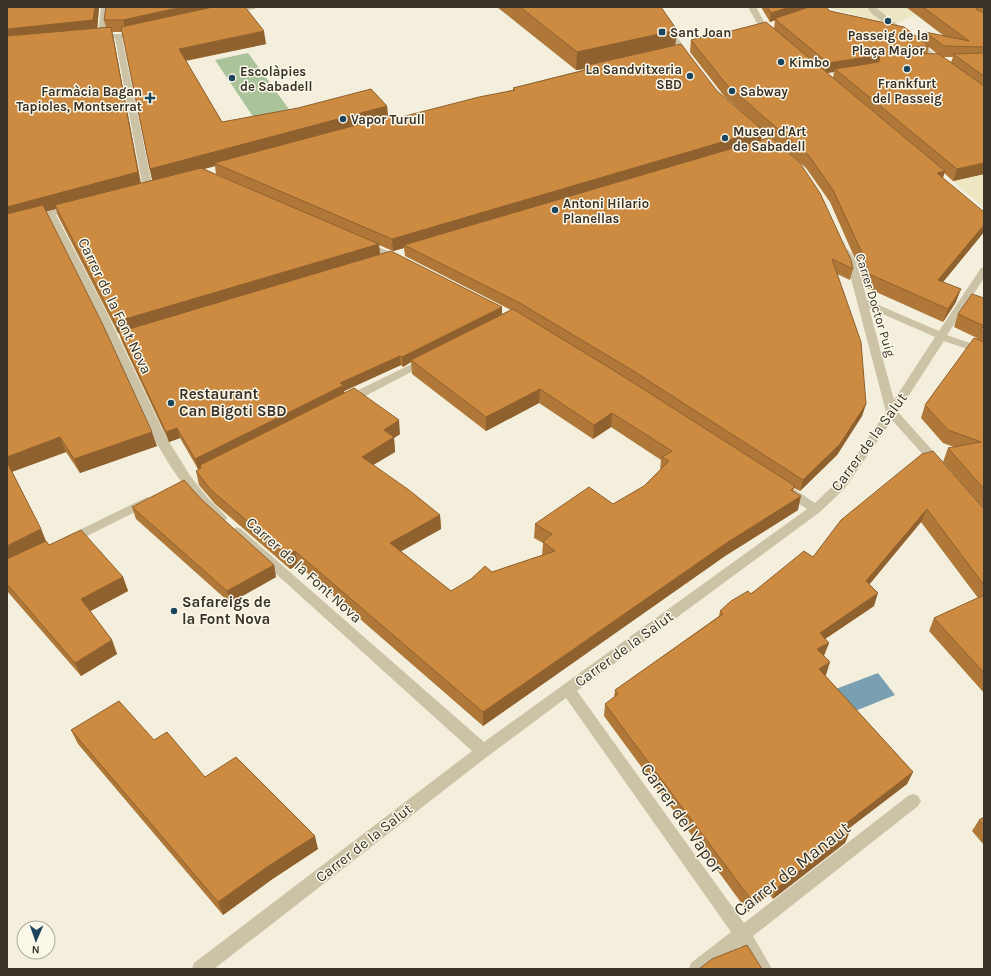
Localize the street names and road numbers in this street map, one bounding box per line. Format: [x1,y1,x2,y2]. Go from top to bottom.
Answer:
street label: Carrer de la Font Nova [74,235,156,377]
street label: Carrer Doctor Puig [853,252,899,359]
street label: Carrer de la Salut [827,389,911,495]
street label: Carrer de la Font Nova [242,513,366,627]
street label: Carrer de la Salut [571,607,677,691]
street label: Carrer del Vapor [636,759,728,878]
street label: Carrer de la Salut [312,800,416,886]
street label: Carrer de Manaut [729,817,855,921]

